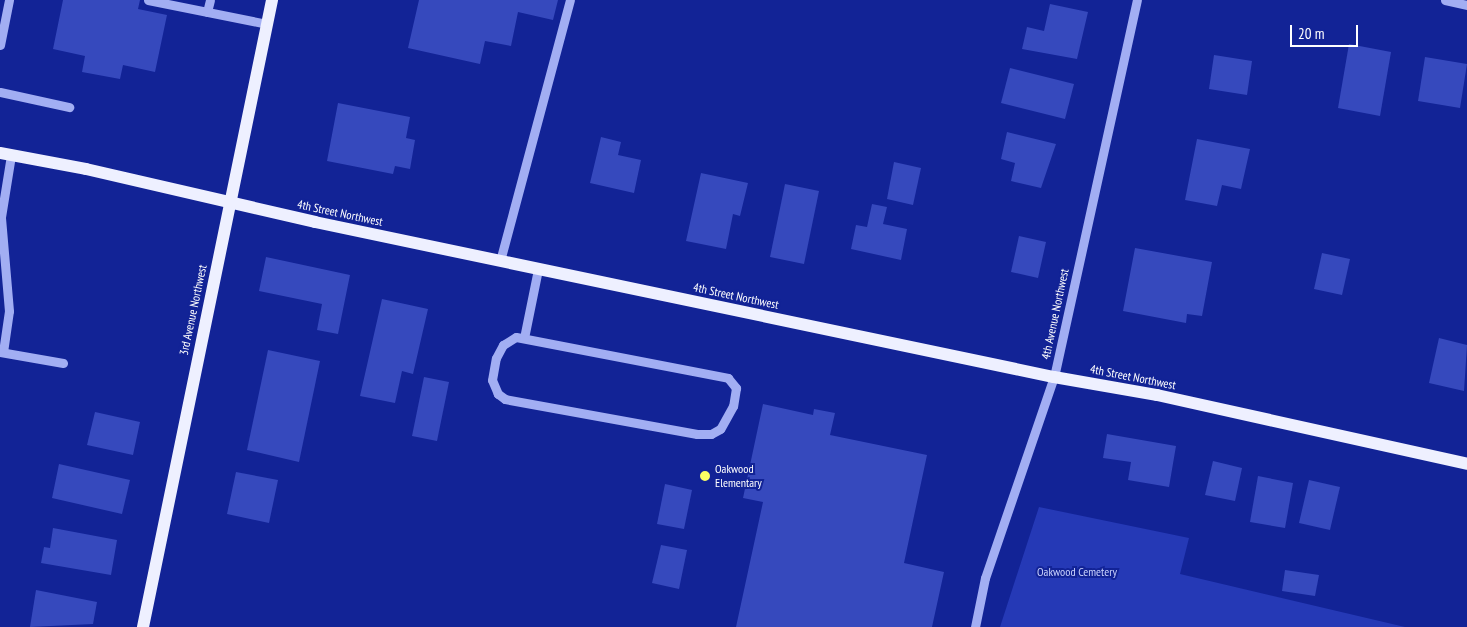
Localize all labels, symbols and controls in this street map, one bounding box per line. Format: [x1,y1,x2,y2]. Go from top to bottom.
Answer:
scale bar [1292,15,1360,47]
text: 20 m [1298,24,1324,43]
street label: 4th Street Northwest [296,197,384,229]
street label: 3rd Avenue Northwest [176,263,210,357]
street label: 4th Avenue Northwest [1038,267,1072,361]
street label: 4th Street Northwest [692,280,780,312]
street label: 4th Street Northwest [1089,362,1177,392]
place label: Oakwood Elementary [715,462,762,490]
marker: Oakwood Elementary [699,470,711,482]
park label: Oakwood Cemetery [1037,565,1117,579]

